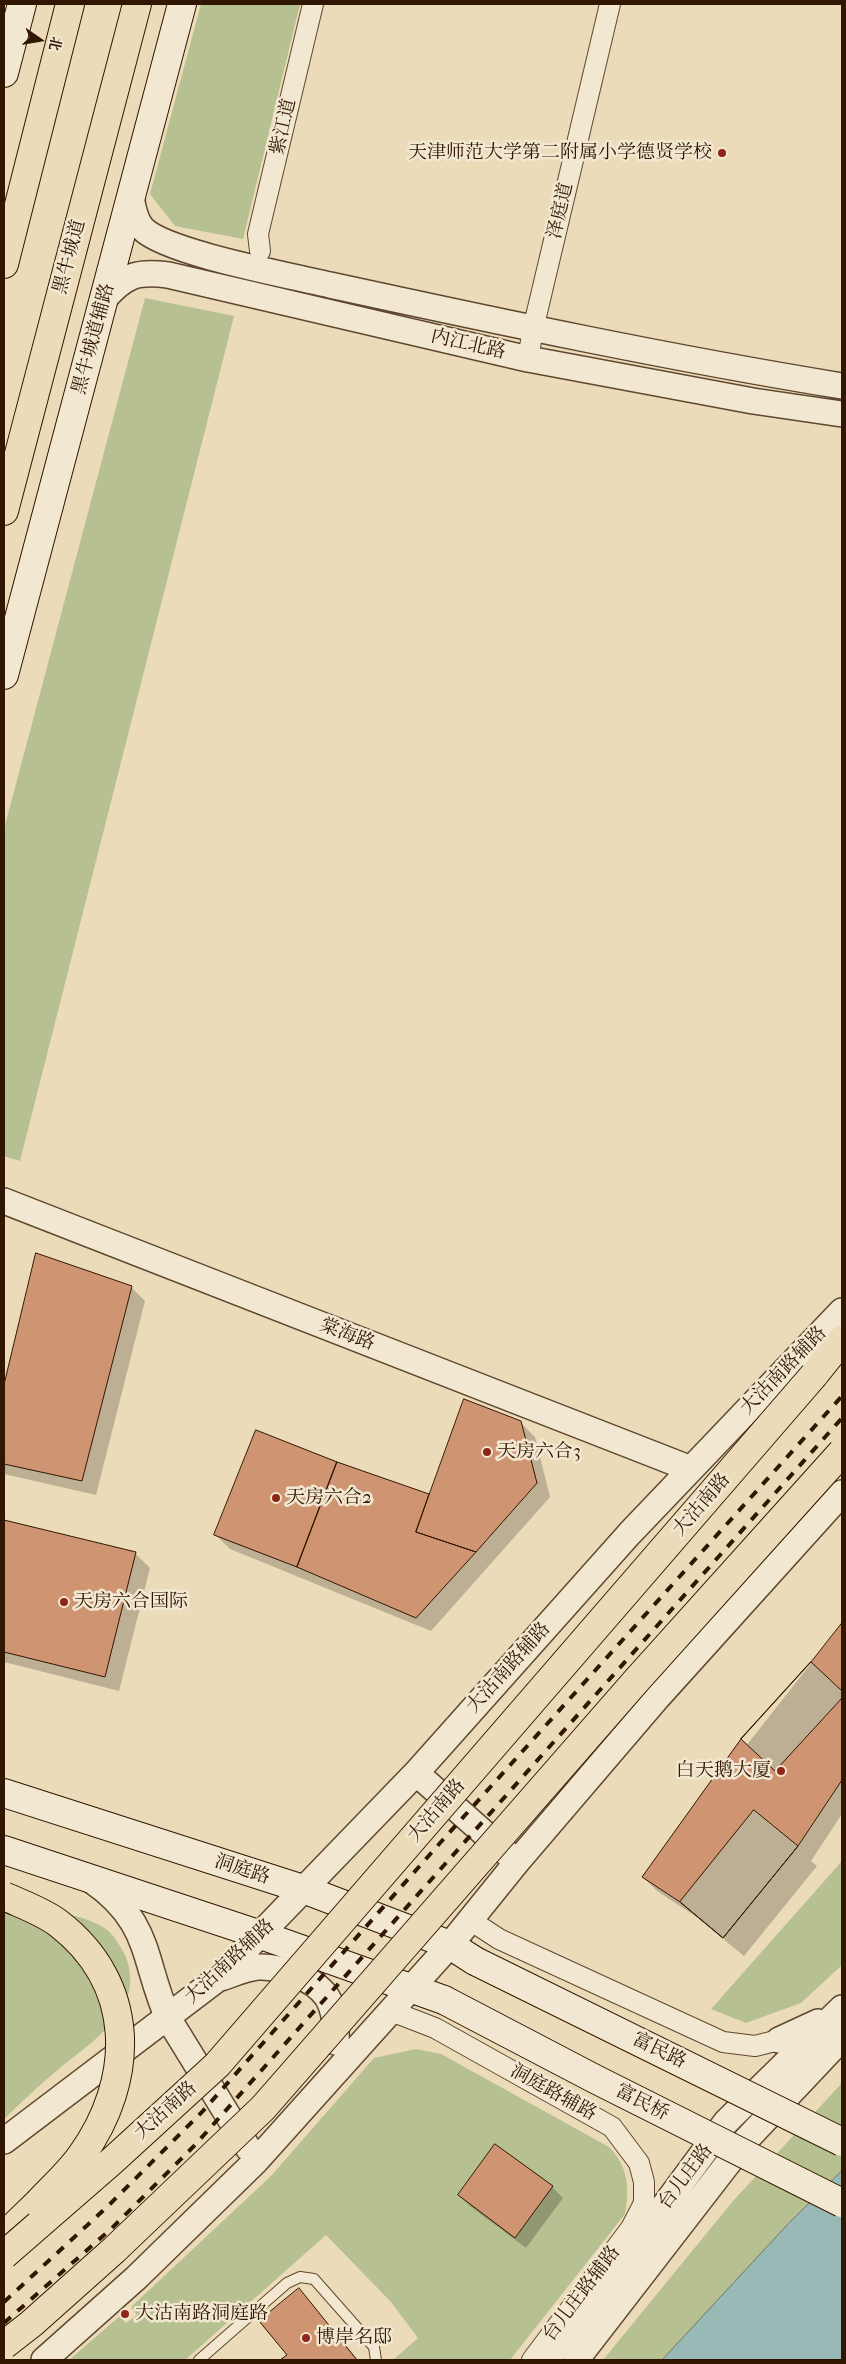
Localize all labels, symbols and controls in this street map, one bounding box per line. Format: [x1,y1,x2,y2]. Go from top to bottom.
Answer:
north arrow [15,15,65,65]
text: 北 [45,35,65,52]
street label: 紫江道 [266,97,302,157]
place label: 天津师范大学第二附属小学德贤学校 [408,142,712,164]
marker: 天津师范大学第二附属小学德贤学校 [716,147,728,159]
street label: 泽庭道 [543,181,579,241]
street label: 黑牛城道 [49,217,91,297]
street label: 黑牛城道辅路 [68,281,120,397]
street label: 内江北路 [428,325,508,365]
street label: 棠海路 [316,1314,378,1356]
street label: 大沽南路辅路 [736,1322,832,1420]
place label: 天房六合3 [497,1441,581,1463]
marker: 天房六合3 [481,1446,493,1458]
street label: 大沽南路 [668,1469,736,1541]
place label: 天房六合2 [286,1487,372,1509]
marker: 天房六合2 [270,1492,282,1504]
place label: 天房六合国际 [74,1591,188,1613]
marker: 天房六合国际 [58,1596,70,1608]
street label: 大沽南路辅路 [462,1618,556,1718]
place label: 白天鹅大厦 [676,1760,771,1782]
marker: 白天鹅大厦 [775,1765,787,1777]
street label: 大沽南路 [403,1775,471,1847]
street label: 洞庭路 [211,1850,273,1890]
street label: 大沽南路辅路 [181,1915,279,2009]
street label: 富民路 [628,2028,690,2074]
street label: 洞庭路辅路 [506,2060,600,2126]
street label: 大沽南路 [130,2077,202,2145]
street label: 富民桥 [611,2080,673,2126]
street label: 台儿庄路 [654,2140,718,2214]
street label: 台儿庄路辅路 [539,2242,625,2346]
place label: 大沽南路洞庭路 [135,2303,268,2325]
marker: 大沽南路洞庭路 [119,2308,131,2320]
place label: 博岸名邸 [316,2327,392,2349]
marker: 博岸名邸 [300,2332,312,2344]

